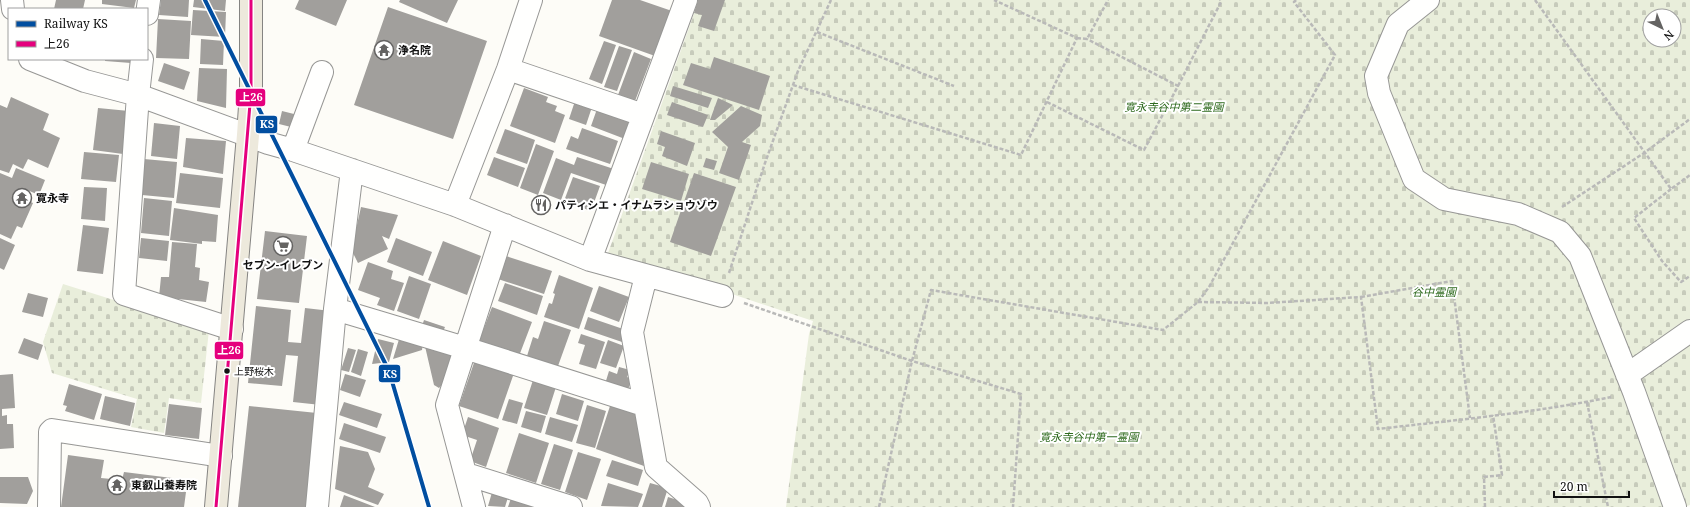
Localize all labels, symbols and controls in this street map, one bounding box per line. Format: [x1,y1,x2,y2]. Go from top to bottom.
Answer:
legend [8,8,148,60]
north arrow [1642,8,1682,48]
text: Railway KS [44,15,108,32]
text: N [1661,27,1677,44]
text: 上26 [44,35,70,52]
temple icon: 浄名院 [373,39,395,61]
place label: 浄名院 [398,42,431,57]
line badge: 上26 [235,88,266,107]
text: 上26 [239,89,263,104]
park label: 寛永寺谷中第二霊園 [1125,99,1225,114]
line badge: KS [255,115,278,134]
text: KS [260,116,274,131]
temple icon: 寛永寺 [11,187,33,209]
place label: 寛永寺 [36,190,69,205]
restaurant icon: パティシエ・イナムラショウゾウ [530,194,552,216]
place label: パティシエ・イナムラショウゾウ [555,197,718,212]
supermarket icon: セブン-イレブン [272,235,294,257]
place label: セブン-イレブン [243,257,323,272]
park label: 谷中霊園 [1412,284,1458,299]
line badge: 上26 [214,341,244,360]
text: 上26 [217,342,241,357]
place label: 上野桜木 [234,364,274,378]
line badge: KS [378,364,401,383]
marker: 上野桜木 [222,366,232,376]
text: KS [383,366,397,381]
park label: 寛永寺谷中第一霊園 [1040,429,1140,444]
scale bar [1554,473,1629,499]
temple icon: 東叡山養寿院 [106,474,128,496]
place label: 東叡山養寿院 [131,477,197,492]
text: 20 m [1560,478,1588,495]

